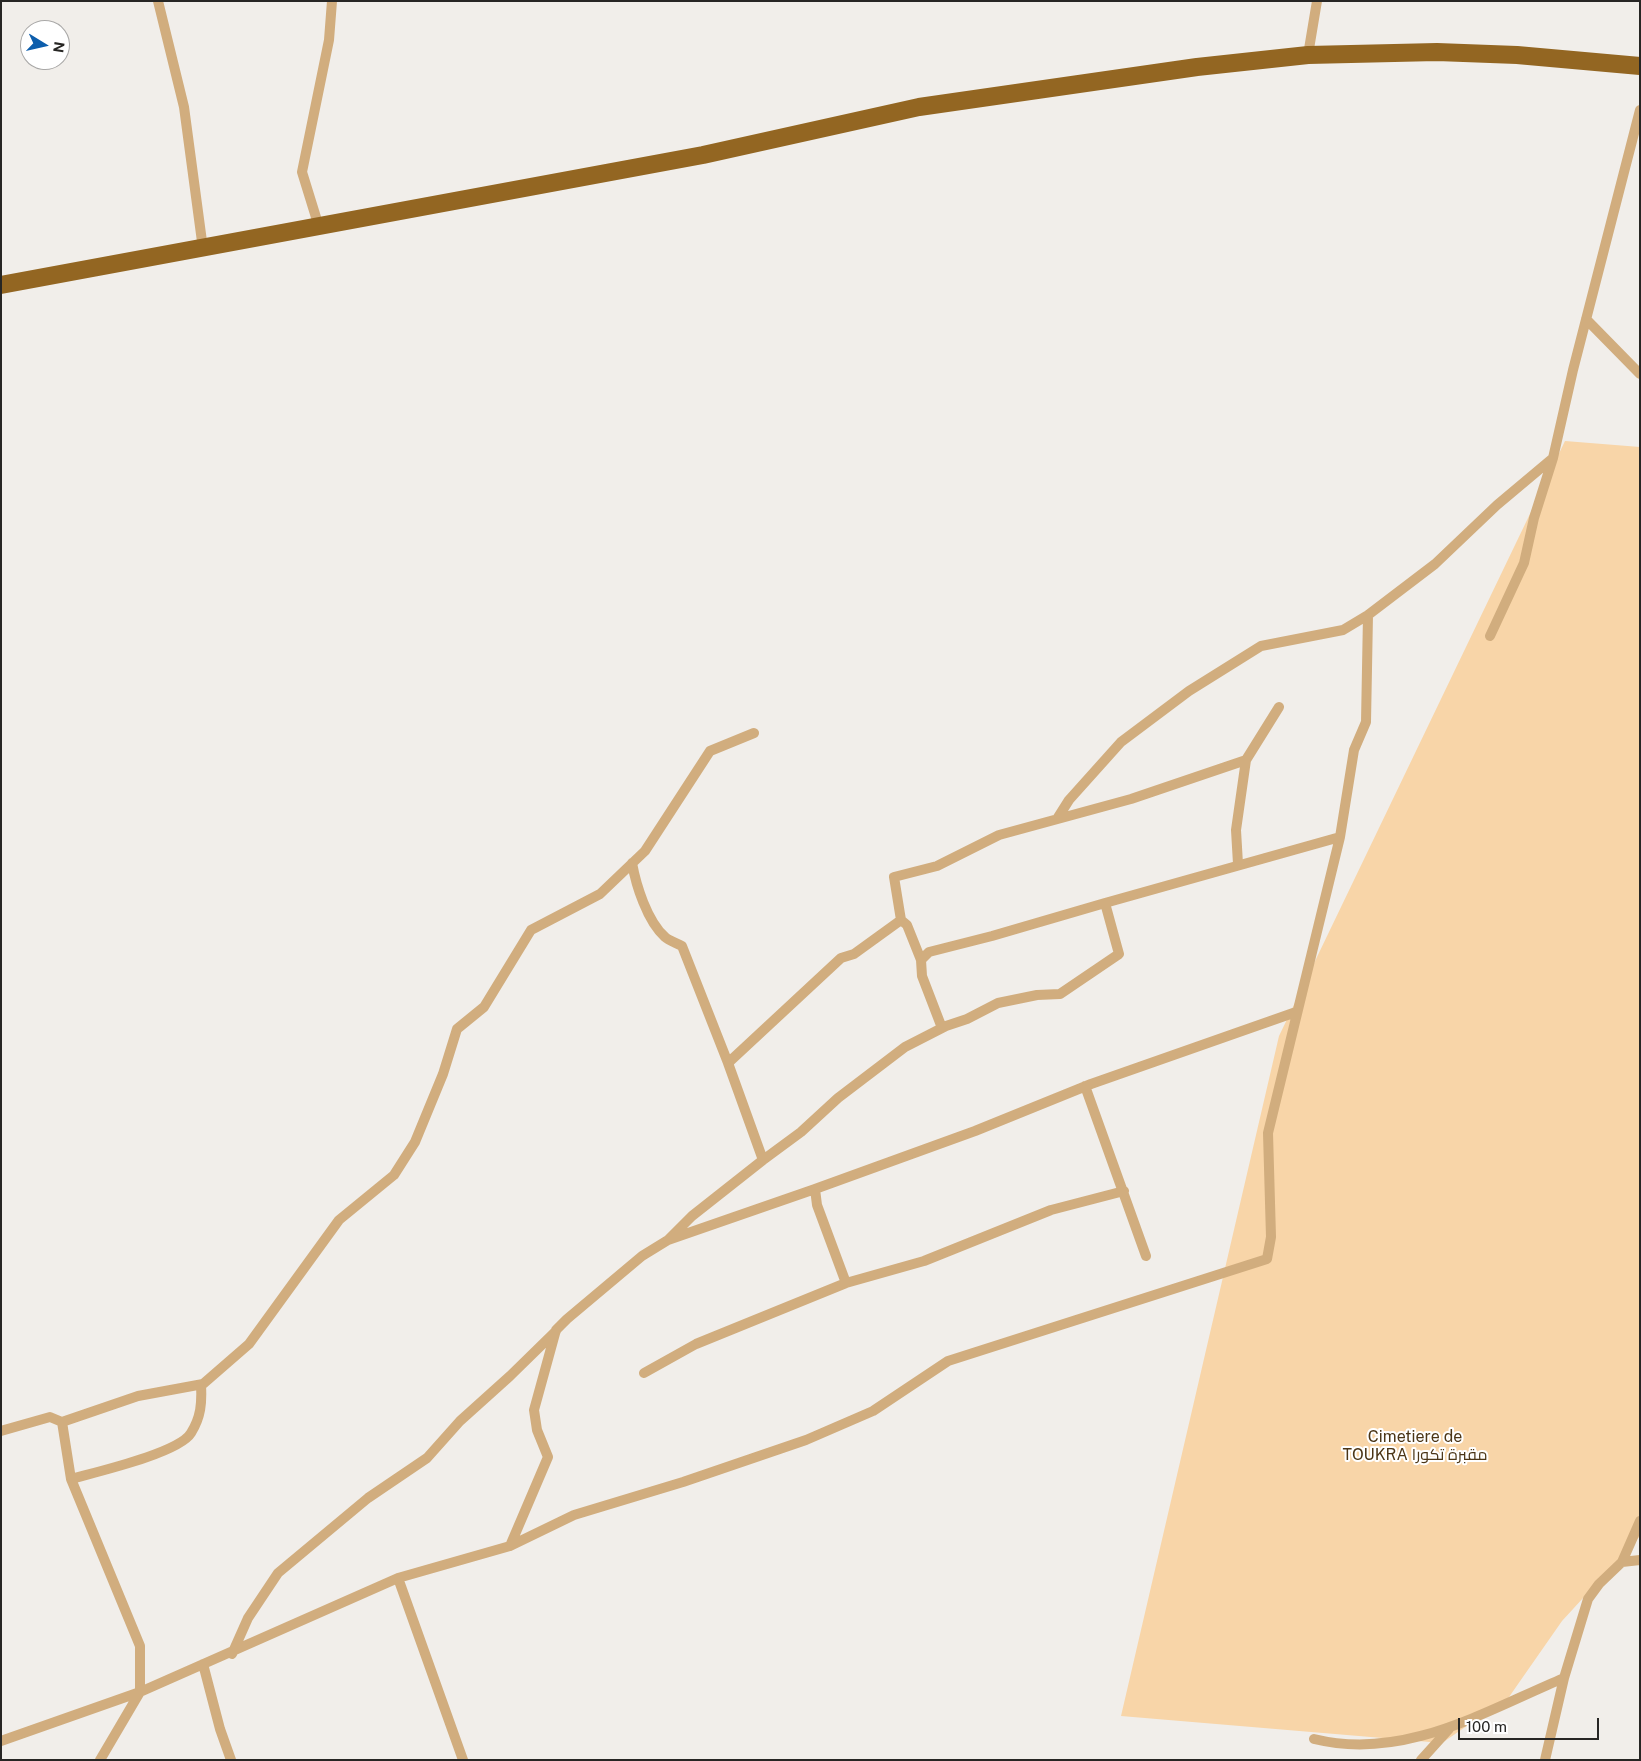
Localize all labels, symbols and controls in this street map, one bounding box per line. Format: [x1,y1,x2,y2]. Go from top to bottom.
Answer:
north arrow [20,20,70,70]
text: N [50,41,68,54]
park label: Cimetiere de TOUKRA مقبرة تكورا [1343,1427,1487,1465]
scale bar [1461,1708,1602,1740]
text: 100 m [1466,1718,1507,1735]

